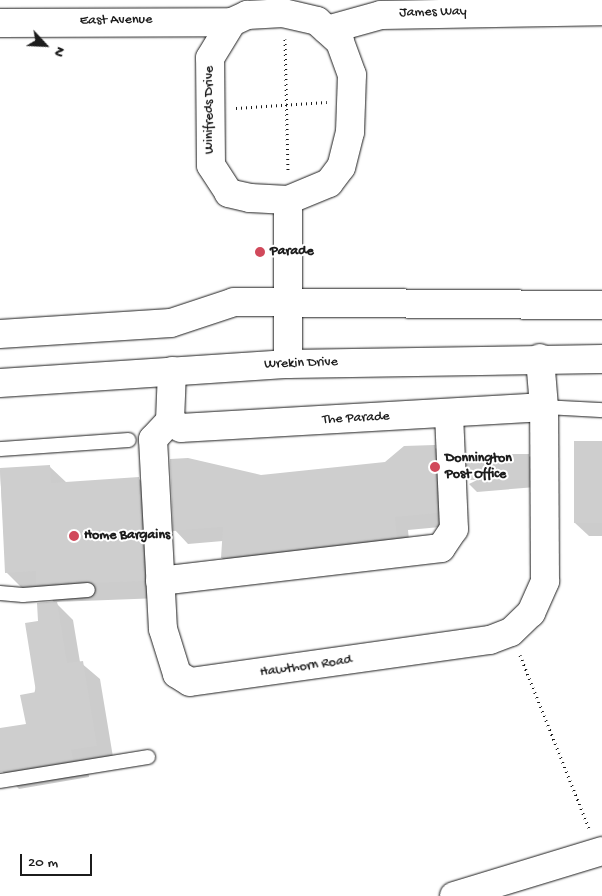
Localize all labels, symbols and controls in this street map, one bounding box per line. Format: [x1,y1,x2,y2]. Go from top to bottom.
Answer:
street label: James Way [399,4,467,22]
street label: East Avenue [79,12,153,30]
north arrow [20,20,70,70]
text: N [49,44,69,59]
street label: Winifreds Drive [202,66,218,154]
place label: Parade [270,244,314,260]
marker: Parade [254,246,266,258]
street label: Wrekin Drive [264,354,338,374]
street label: The Parade [322,409,390,429]
place label: Donnington Post Office [445,451,512,484]
marker: Donnington Post Office [429,461,441,473]
place label: Home Bargains [84,528,170,544]
marker: Home Bargains [68,530,80,542]
street label: Hawthorn Road [259,652,353,682]
scale bar [22,844,95,876]
text: 20 m [28,854,58,872]

